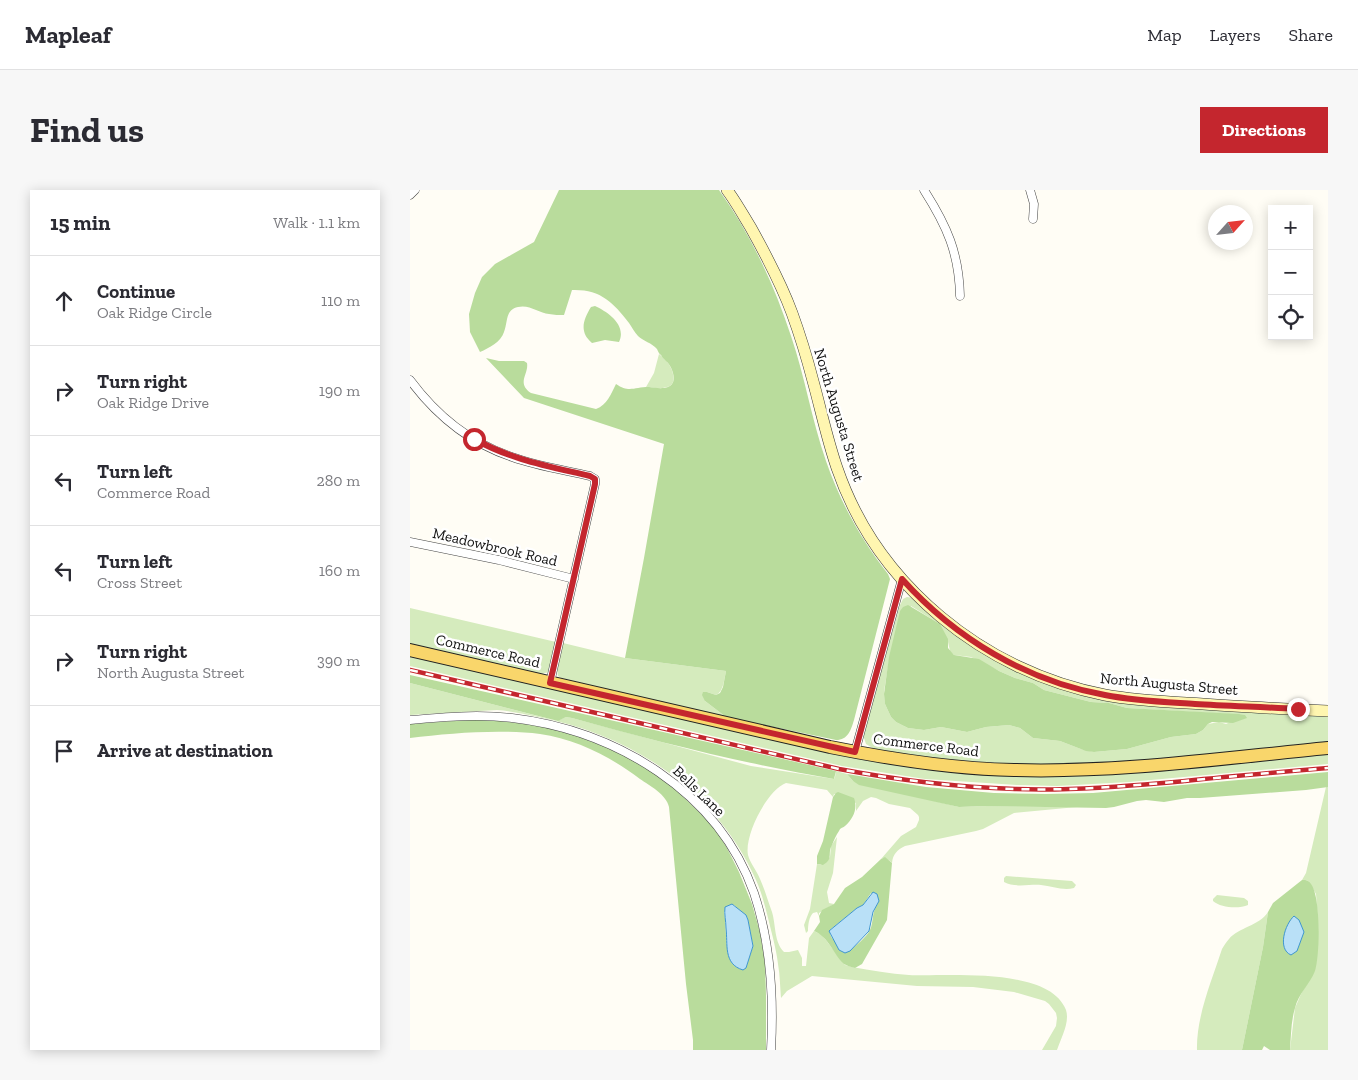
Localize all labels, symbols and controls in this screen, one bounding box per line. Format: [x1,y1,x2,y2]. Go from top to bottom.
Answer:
text: Mapleaf [25,20,111,49]
text: Map [1147,24,1182,46]
text: Layers [1210,24,1261,46]
text: Share [1289,24,1333,46]
button: Directions [1200,107,1328,153]
text: Find us [30,109,144,151]
north arrow [1208,205,1253,250]
map controls [1268,205,1313,340]
button: + [1268,205,1313,250]
text: 15 min [50,210,111,235]
text: Walk · 1.1 km [273,213,360,232]
button: − [1268,250,1313,295]
text: Continue [97,280,175,303]
icon: ahead [50,287,78,315]
text: 110 m [321,291,360,310]
button: locate [1268,295,1313,340]
text: Oak Ridge Circle [97,303,212,322]
street label: North Augusta Street [810,346,868,484]
text: Turn right [97,370,187,393]
icon: right [50,377,78,405]
text: 190 m [319,381,360,400]
text: Oak Ridge Drive [97,393,209,412]
route start [463,428,486,451]
text: Turn left [97,460,172,483]
icon: left [50,467,78,495]
text: 280 m [316,471,360,490]
text: Commerce Road [97,483,210,502]
street label: Meadowbrook Road [431,524,560,570]
text: Turn left [97,550,172,573]
icon: left [50,557,78,585]
text: 160 m [319,561,360,580]
text: Cross Street [97,573,182,592]
street label: Commerce Road [434,630,543,672]
text: Turn right [97,640,187,663]
icon: right [50,647,78,675]
text: 390 m [317,651,360,670]
text: North Augusta Street [97,663,245,682]
street label: North Augusta Street [1099,669,1239,699]
route end [1287,698,1310,721]
street label: Commerce Road [872,730,981,761]
icon: arrive [50,737,78,765]
text: Arrive at destination [97,739,273,762]
street label: Bells Lane [669,762,729,820]

